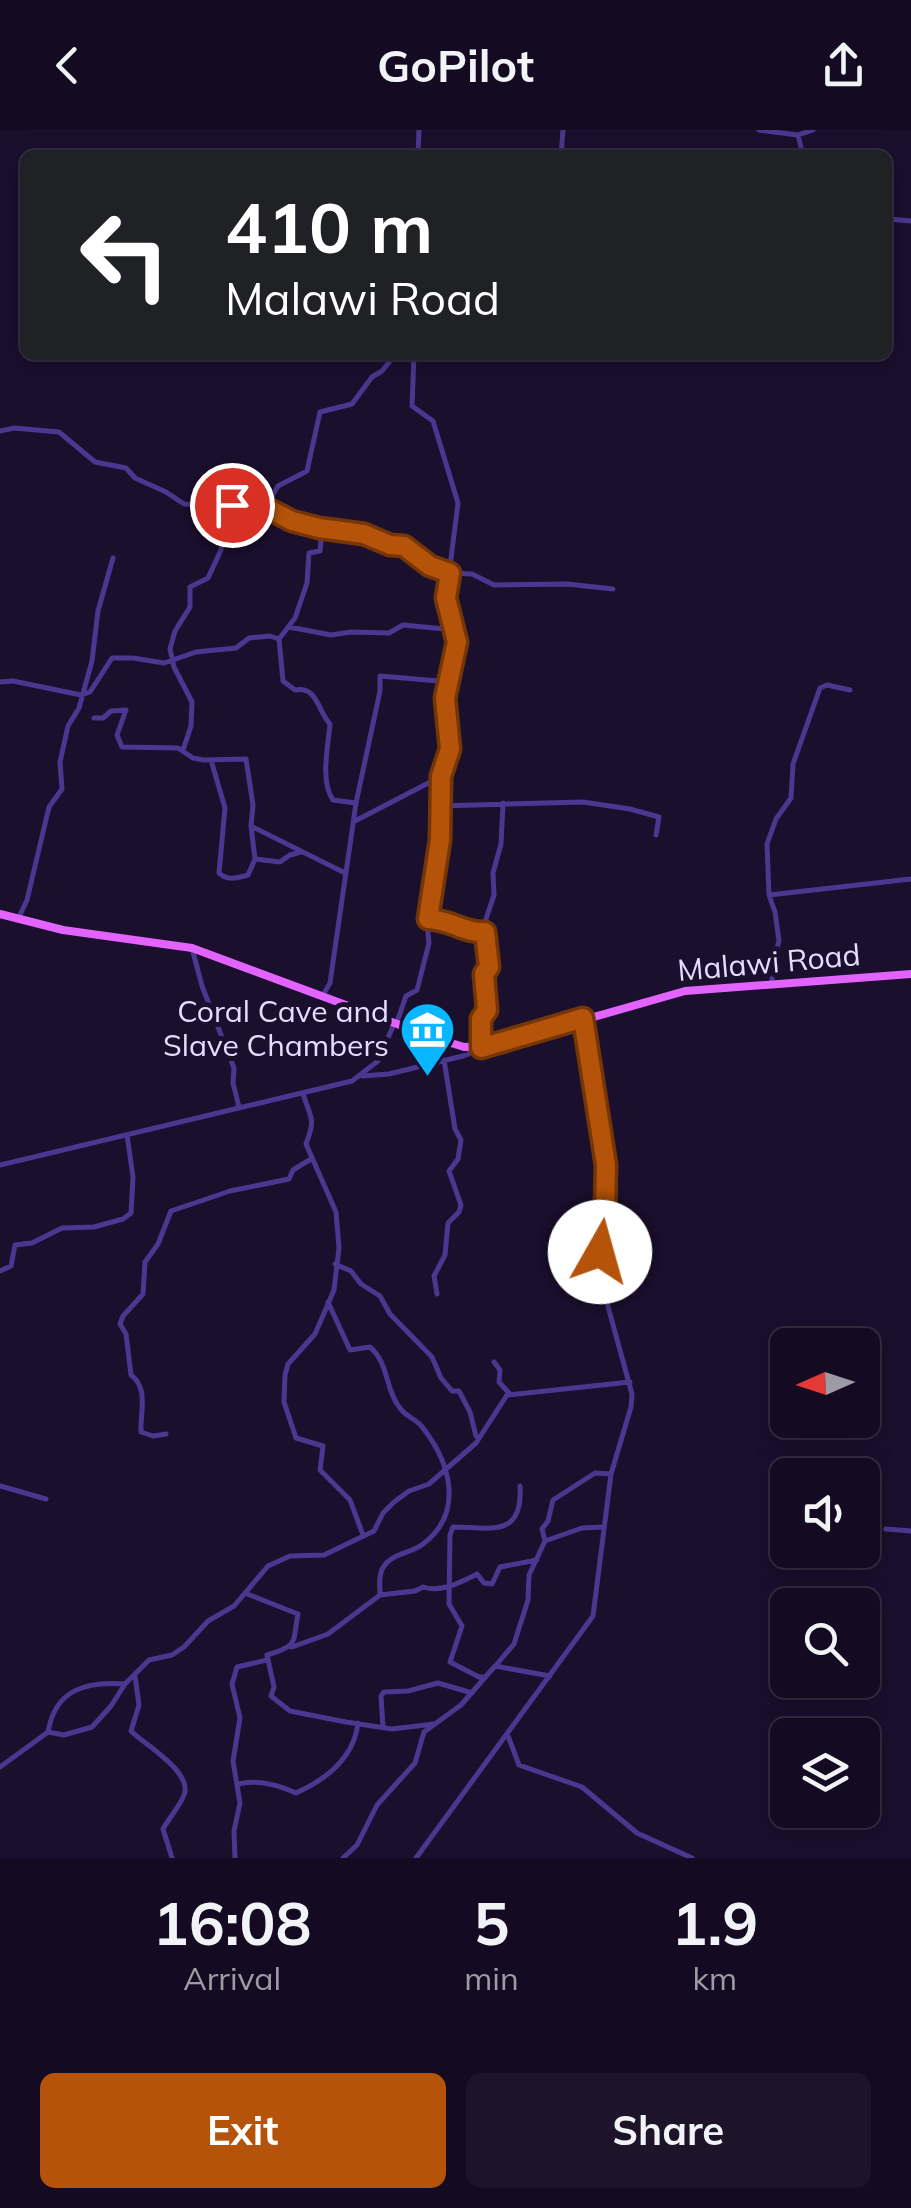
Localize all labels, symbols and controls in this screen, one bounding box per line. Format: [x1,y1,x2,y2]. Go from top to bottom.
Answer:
text: GoPilot [377,37,534,93]
icon: back [40,38,95,93]
icon: share [816,38,871,93]
text: 410 m [225,183,433,271]
icon: left [60,190,190,320]
text: Malawi Road [225,270,500,326]
pin [190,463,275,548]
icon: arrive [205,478,260,533]
street label: Malawi Road [676,935,862,989]
place label: Coral Cave and Slave Chambers [163,992,389,1064]
museum icon: Coral Cave and Slave Chambers [398,999,458,1078]
position arrow [548,1200,652,1304]
north arrow [770,1328,880,1438]
map controls [770,1328,880,1828]
button: sound [770,1458,880,1568]
button: search [770,1588,880,1698]
button: layers [770,1718,880,1828]
text: 16:08 [153,1885,312,1960]
text: 5 [474,1885,510,1960]
text: 1.9 [671,1885,758,1960]
text: Arrival [183,1958,281,1998]
text: min [464,1958,519,1998]
text: km [693,1958,737,1998]
button: Exit [40,2073,446,2188]
button: Share [466,2073,871,2188]

